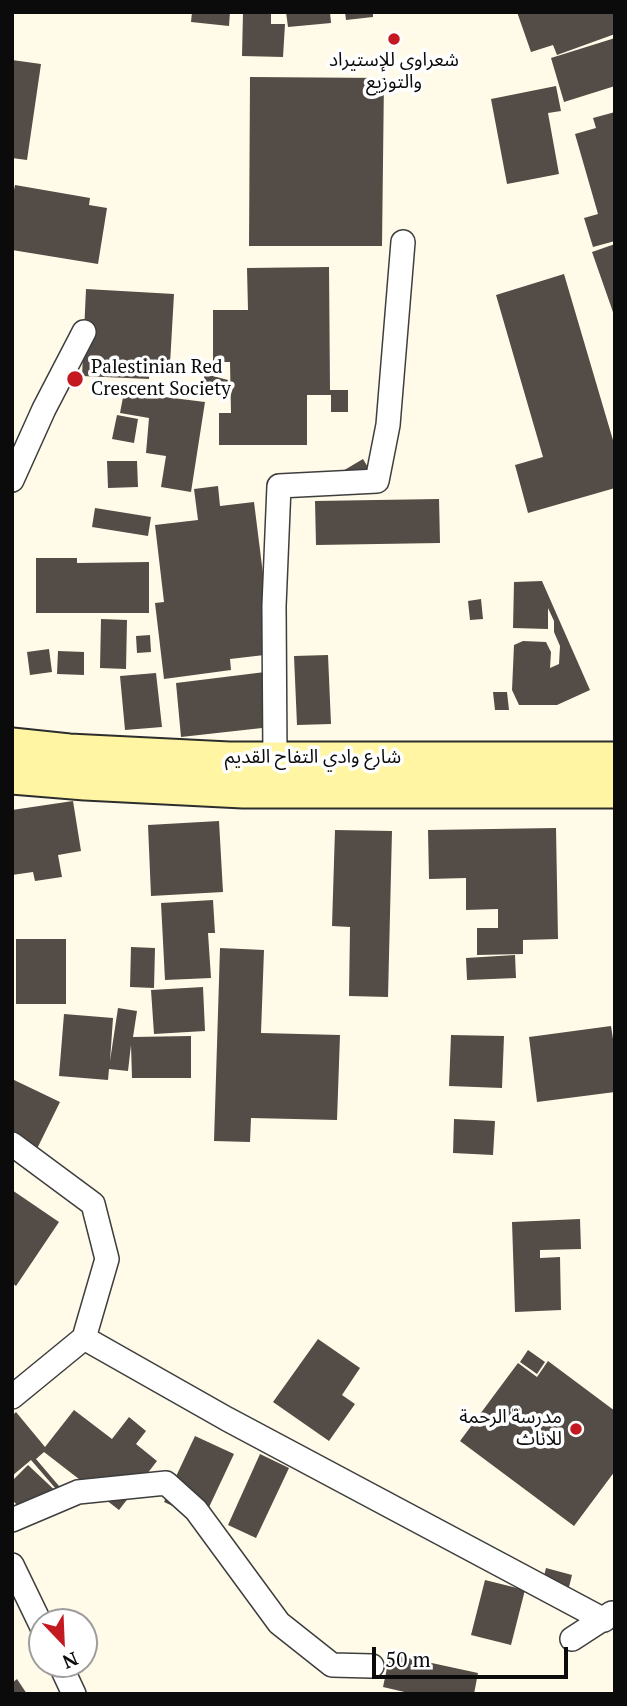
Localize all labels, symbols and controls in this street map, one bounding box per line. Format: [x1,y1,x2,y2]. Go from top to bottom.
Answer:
marker: شعراوي للإستيراد والتوزيع [386,31,402,47]
place label: شعراوي للإستيراد والتوزيع [329,50,459,94]
place label: Palestinian Red Crescent Society [91,357,231,401]
marker: Palestinian Red Crescent Society [65,369,85,389]
street label: شارع وادي التفاح القديم [225,747,401,769]
place label: مدرسة الرحمة للاناث [459,1407,562,1451]
marker: مدرسة الرحمة للاناث [568,1421,584,1437]
north arrow [28,1608,98,1678]
scale bar [375,1632,571,1676]
text: 50 m [385,1645,431,1673]
text: N [59,1647,82,1675]

